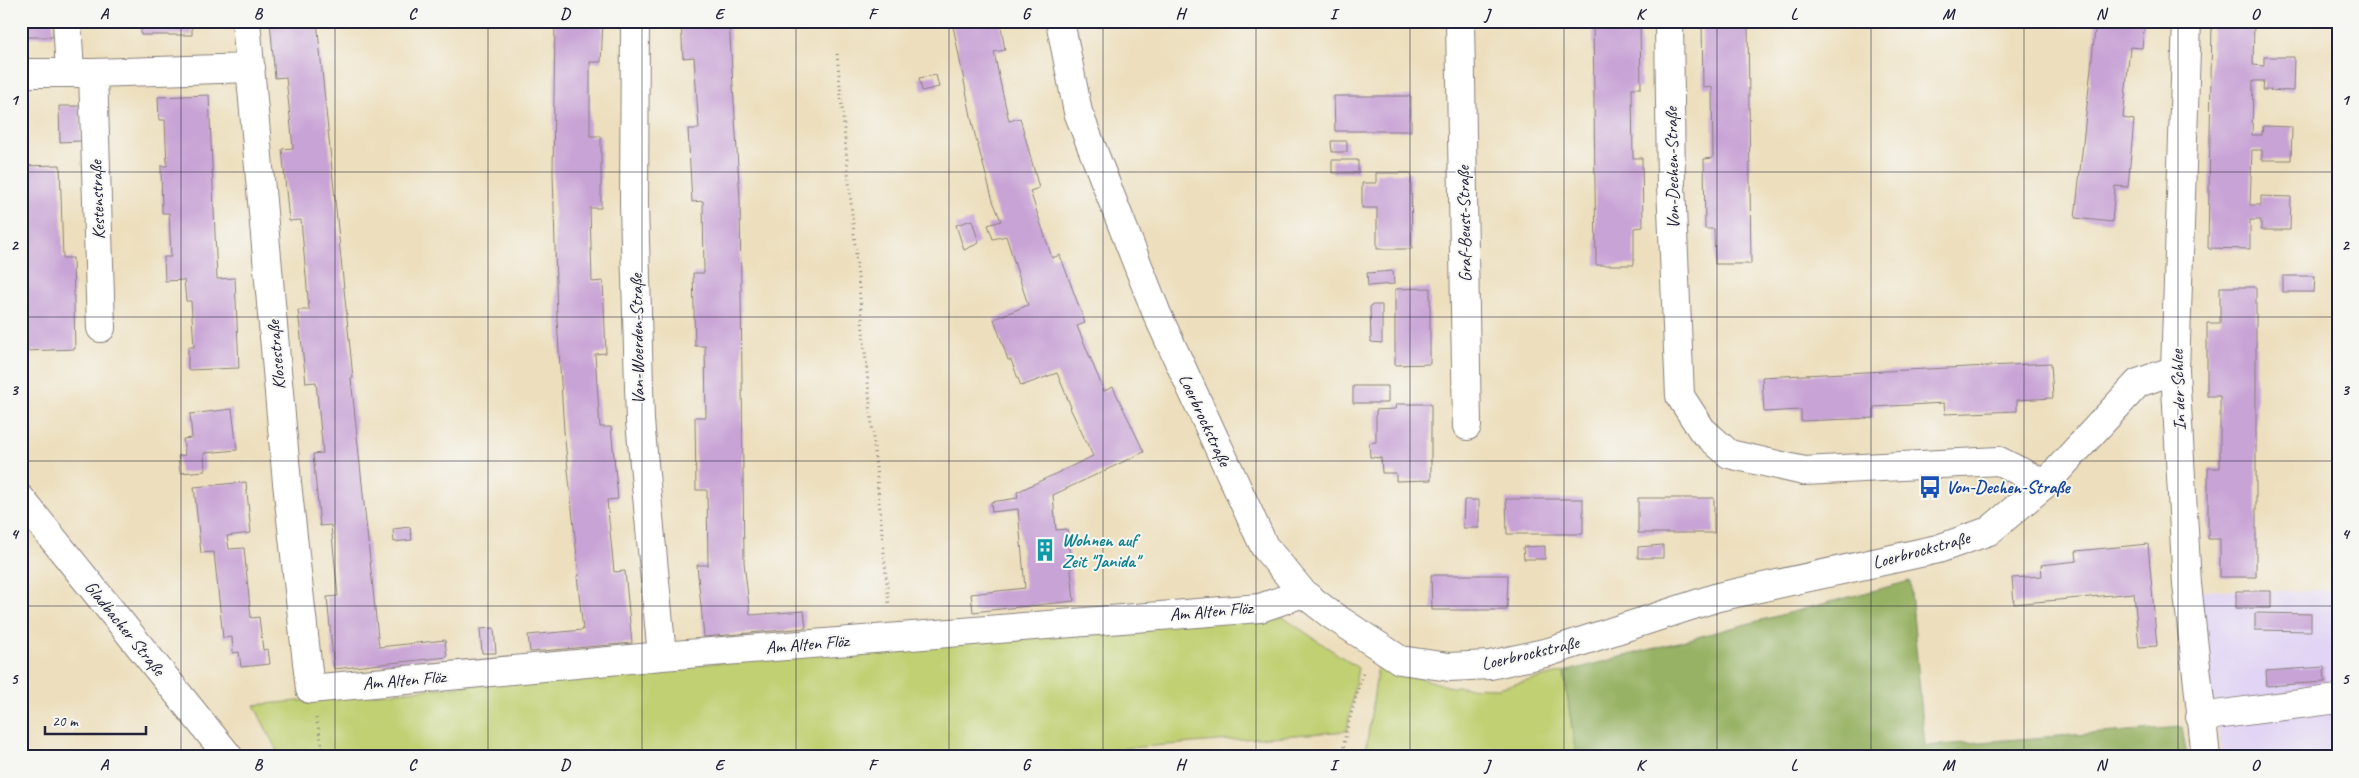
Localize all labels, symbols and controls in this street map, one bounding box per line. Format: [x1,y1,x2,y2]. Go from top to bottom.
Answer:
text: A [100,4,110,24]
text: B [254,4,264,24]
text: C [408,4,418,24]
text: D [560,4,571,24]
text: E [715,4,726,24]
text: F [868,4,879,24]
text: G [1022,4,1032,24]
text: H [1175,4,1187,24]
text: I [1330,4,1340,24]
text: J [1483,4,1492,24]
text: K [1636,4,1648,24]
text: L [1791,4,1799,24]
text: M [1942,4,1956,24]
text: N [2096,4,2109,24]
text: O [2251,4,2261,24]
text: 1 [10,90,19,110]
text: 1 [2341,90,2350,110]
street label: Von-Dechen-Straße [1660,106,1684,229]
street label: Kestenstraße [85,159,109,240]
street label: Graf-Beust-Straße [1452,164,1476,282]
text: 2 [10,235,19,255]
text: 2 [2341,235,2350,255]
street label: Van-Woerden-Straße [625,272,649,405]
street label: Klosestraße [262,318,290,391]
street label: In der Schlee [2166,348,2190,431]
street label: Loerbrockstraße [1174,370,1236,471]
text: 3 [10,380,19,400]
text: 3 [2341,380,2350,400]
bus stop icon: Von-Dechen-Straße [1917,474,1943,500]
place label: Von-Dechen-Straße [1946,476,2072,498]
text: 4 [10,524,19,544]
text: 4 [2341,524,2350,544]
street label: Loerbrockstraße [1870,526,1973,573]
place label: Wohnen auf Zeit "Janida" [1062,529,1143,572]
building icon: Wohnen auf Zeit "Janida" [1032,537,1058,563]
street label: Gladbacher Straße [80,576,171,681]
street label: Am Alten Flöz [1169,596,1256,626]
street label: Am Alten Flöz [765,629,852,659]
street label: Loerbrockstraße [1479,631,1582,675]
street label: Am Alten Flöz [362,665,449,695]
text: 5 [11,669,20,689]
text: 5 [2342,669,2351,689]
scale bar [45,703,146,735]
text: 20 m [52,712,79,731]
text: A [100,755,110,775]
text: B [254,755,264,775]
text: C [408,755,418,775]
text: D [560,755,571,775]
text: E [715,755,726,775]
text: F [868,755,879,775]
text: G [1022,755,1032,775]
text: H [1175,755,1187,775]
text: I [1330,755,1340,775]
text: J [1483,755,1492,775]
text: K [1636,755,1648,775]
text: L [1791,755,1799,775]
text: M [1942,755,1956,775]
text: N [2096,755,2109,775]
text: O [2251,755,2261,775]

